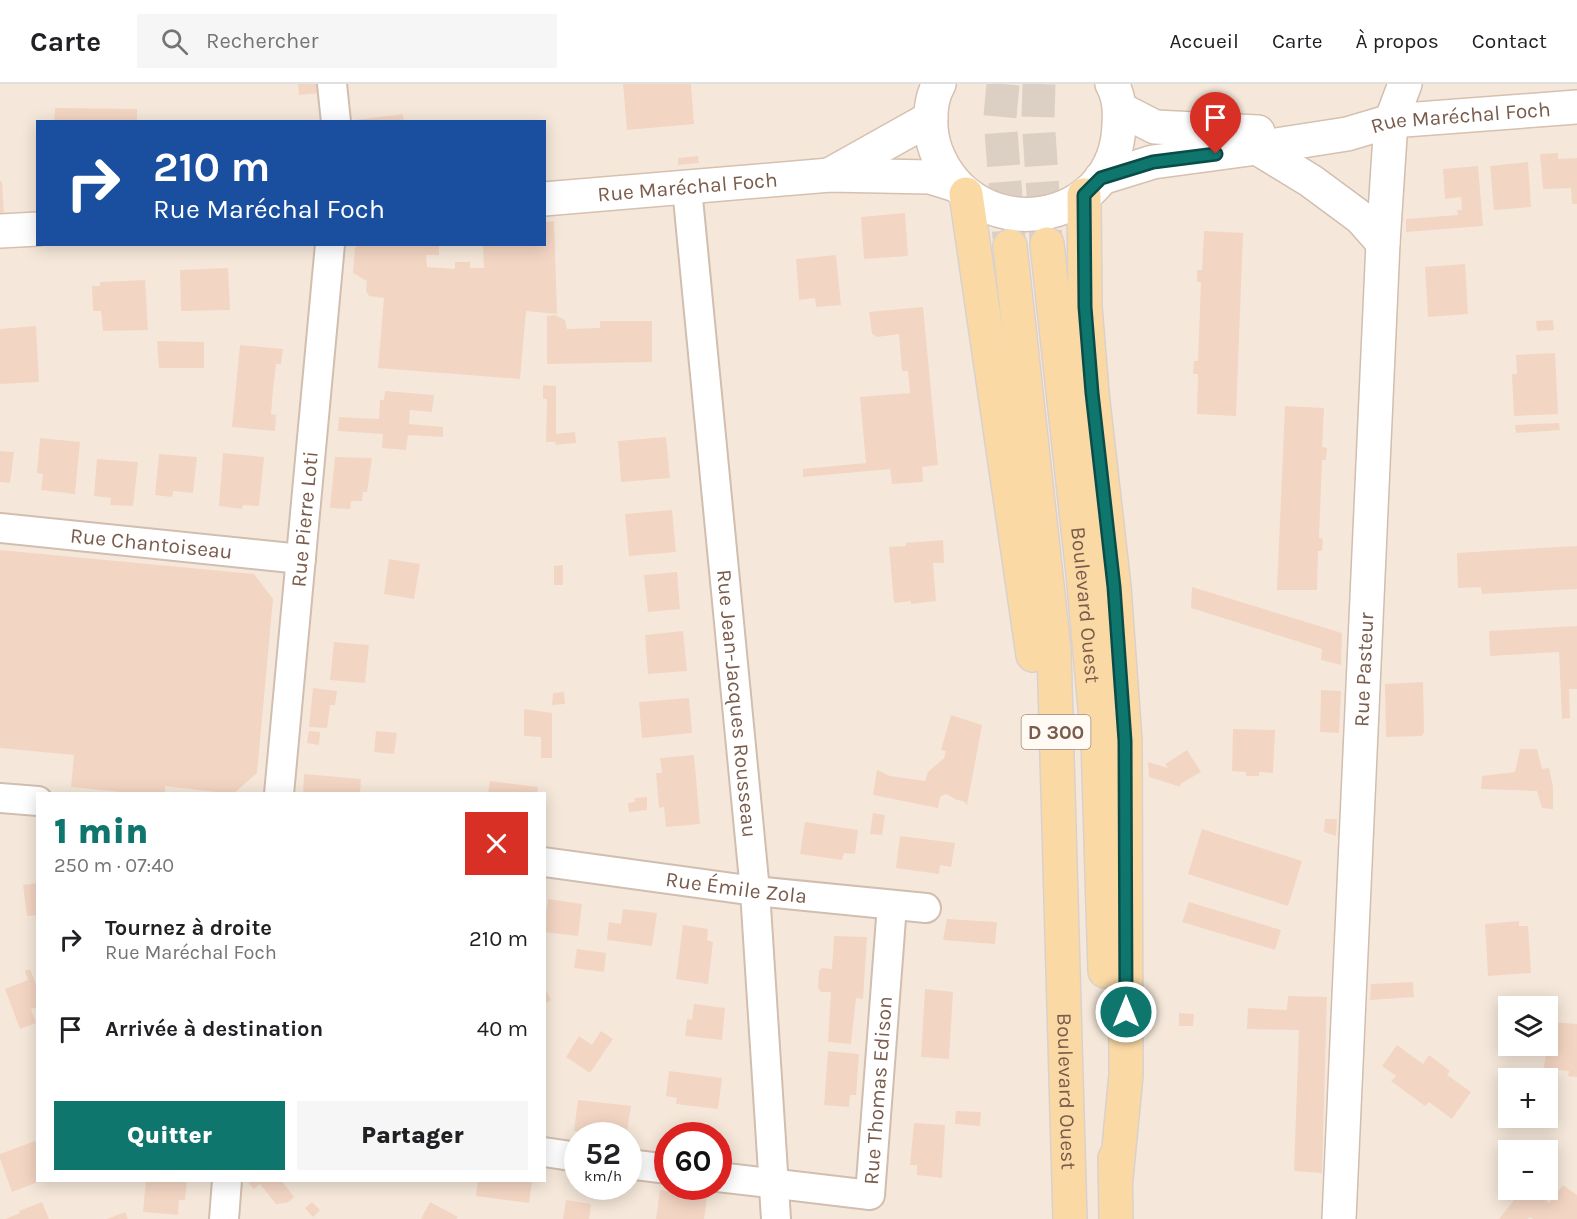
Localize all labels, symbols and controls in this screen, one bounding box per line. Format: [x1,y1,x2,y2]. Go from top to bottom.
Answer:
search box [137,14,557,68]
text: Carte [30,25,101,58]
icon: search [158,25,191,58]
text: Rechercher [206,28,319,54]
text: Accueil [1170,29,1239,53]
text: Carte [1272,29,1323,53]
text: À propos [1356,29,1439,53]
text: Contact [1472,29,1547,53]
pin [1190,92,1241,154]
street label: Rue Maréchal Foch [1368,97,1551,138]
icon: arrive [1199,101,1232,134]
text: 210 m [153,142,270,192]
icon: right [54,144,132,222]
street label: Rue Maréchal Foch [597,167,778,206]
text: Rue Maréchal Foch [153,193,385,225]
street label: Rue Pierre Loti [286,450,323,588]
street label: Rue Chantoiseau [69,523,233,564]
street label: Boulevard Ouest [1066,525,1105,684]
street label: Rue Jean-Jacques Rousseau [712,568,762,839]
street label: Rue Pasteur [1349,611,1378,727]
road number: D 300 [1022,715,1090,749]
text: 1 min [54,810,148,852]
button: close [465,812,528,875]
text: 250 m · 07:40 [54,854,174,877]
street label: Rue Émile Zola [664,867,808,908]
text: Tournez à droite [105,915,272,941]
icon: right [54,923,87,956]
text: 210 m [469,926,528,952]
text: Rue Maréchal Foch [105,941,277,964]
position arrow [1094,980,1158,1044]
street label: Rue Thomas Edison [859,995,897,1186]
map controls [1498,996,1558,1200]
button: layers [1498,996,1558,1056]
icon: arrive [54,1013,87,1046]
street label: Boulevard Ouest [1052,1013,1081,1170]
text: Arrivée à destination [105,1016,323,1042]
text: 40 m [477,1016,528,1042]
button: + [1498,1068,1558,1128]
button: Quitter [54,1101,285,1170]
button: Partager [297,1101,528,1170]
speed limit sign: 60 [654,1122,732,1200]
text: 52 [585,1136,621,1172]
button: − [1498,1140,1558,1200]
text: km/h [584,1167,622,1185]

